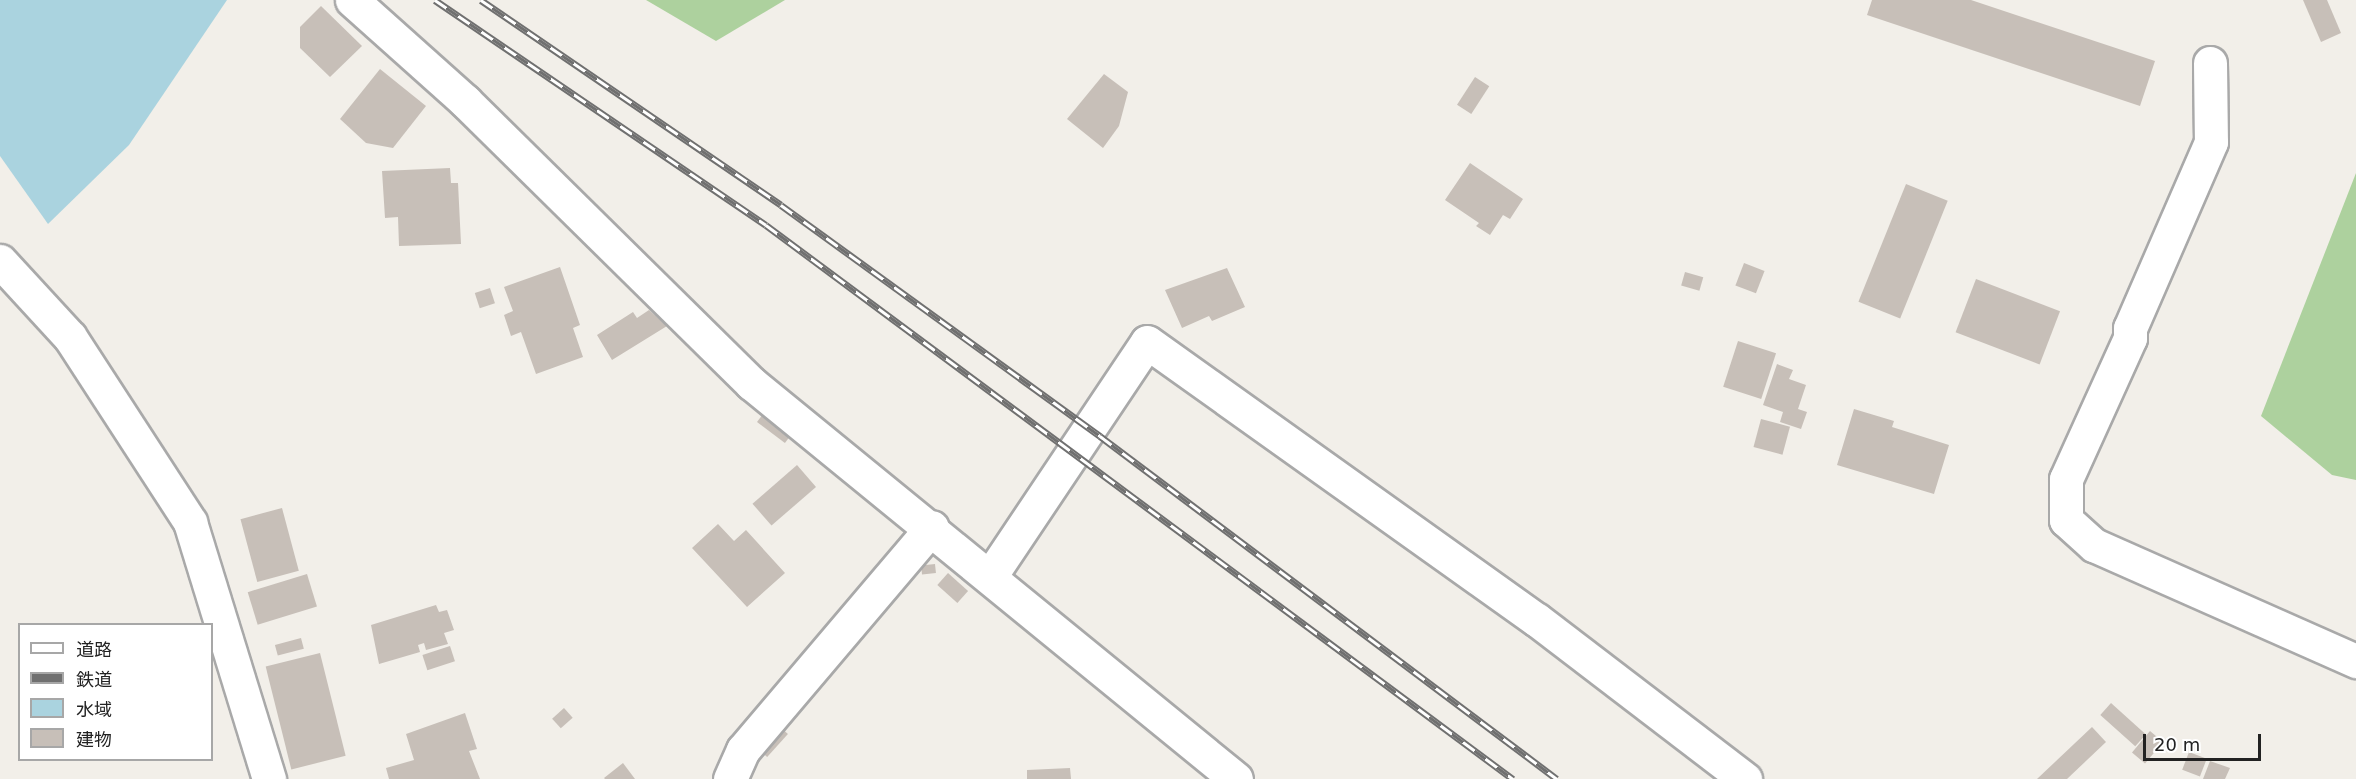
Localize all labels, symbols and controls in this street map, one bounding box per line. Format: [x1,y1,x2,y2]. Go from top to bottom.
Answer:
legend [18,623,213,761]
text: 道路 [76,639,112,660]
text: 鉄道 [76,669,112,690]
text: 水域 [76,699,112,720]
scale bar [2146,722,2264,760]
text: 建物 [76,729,112,750]
text: 20 m [2154,734,2200,755]

